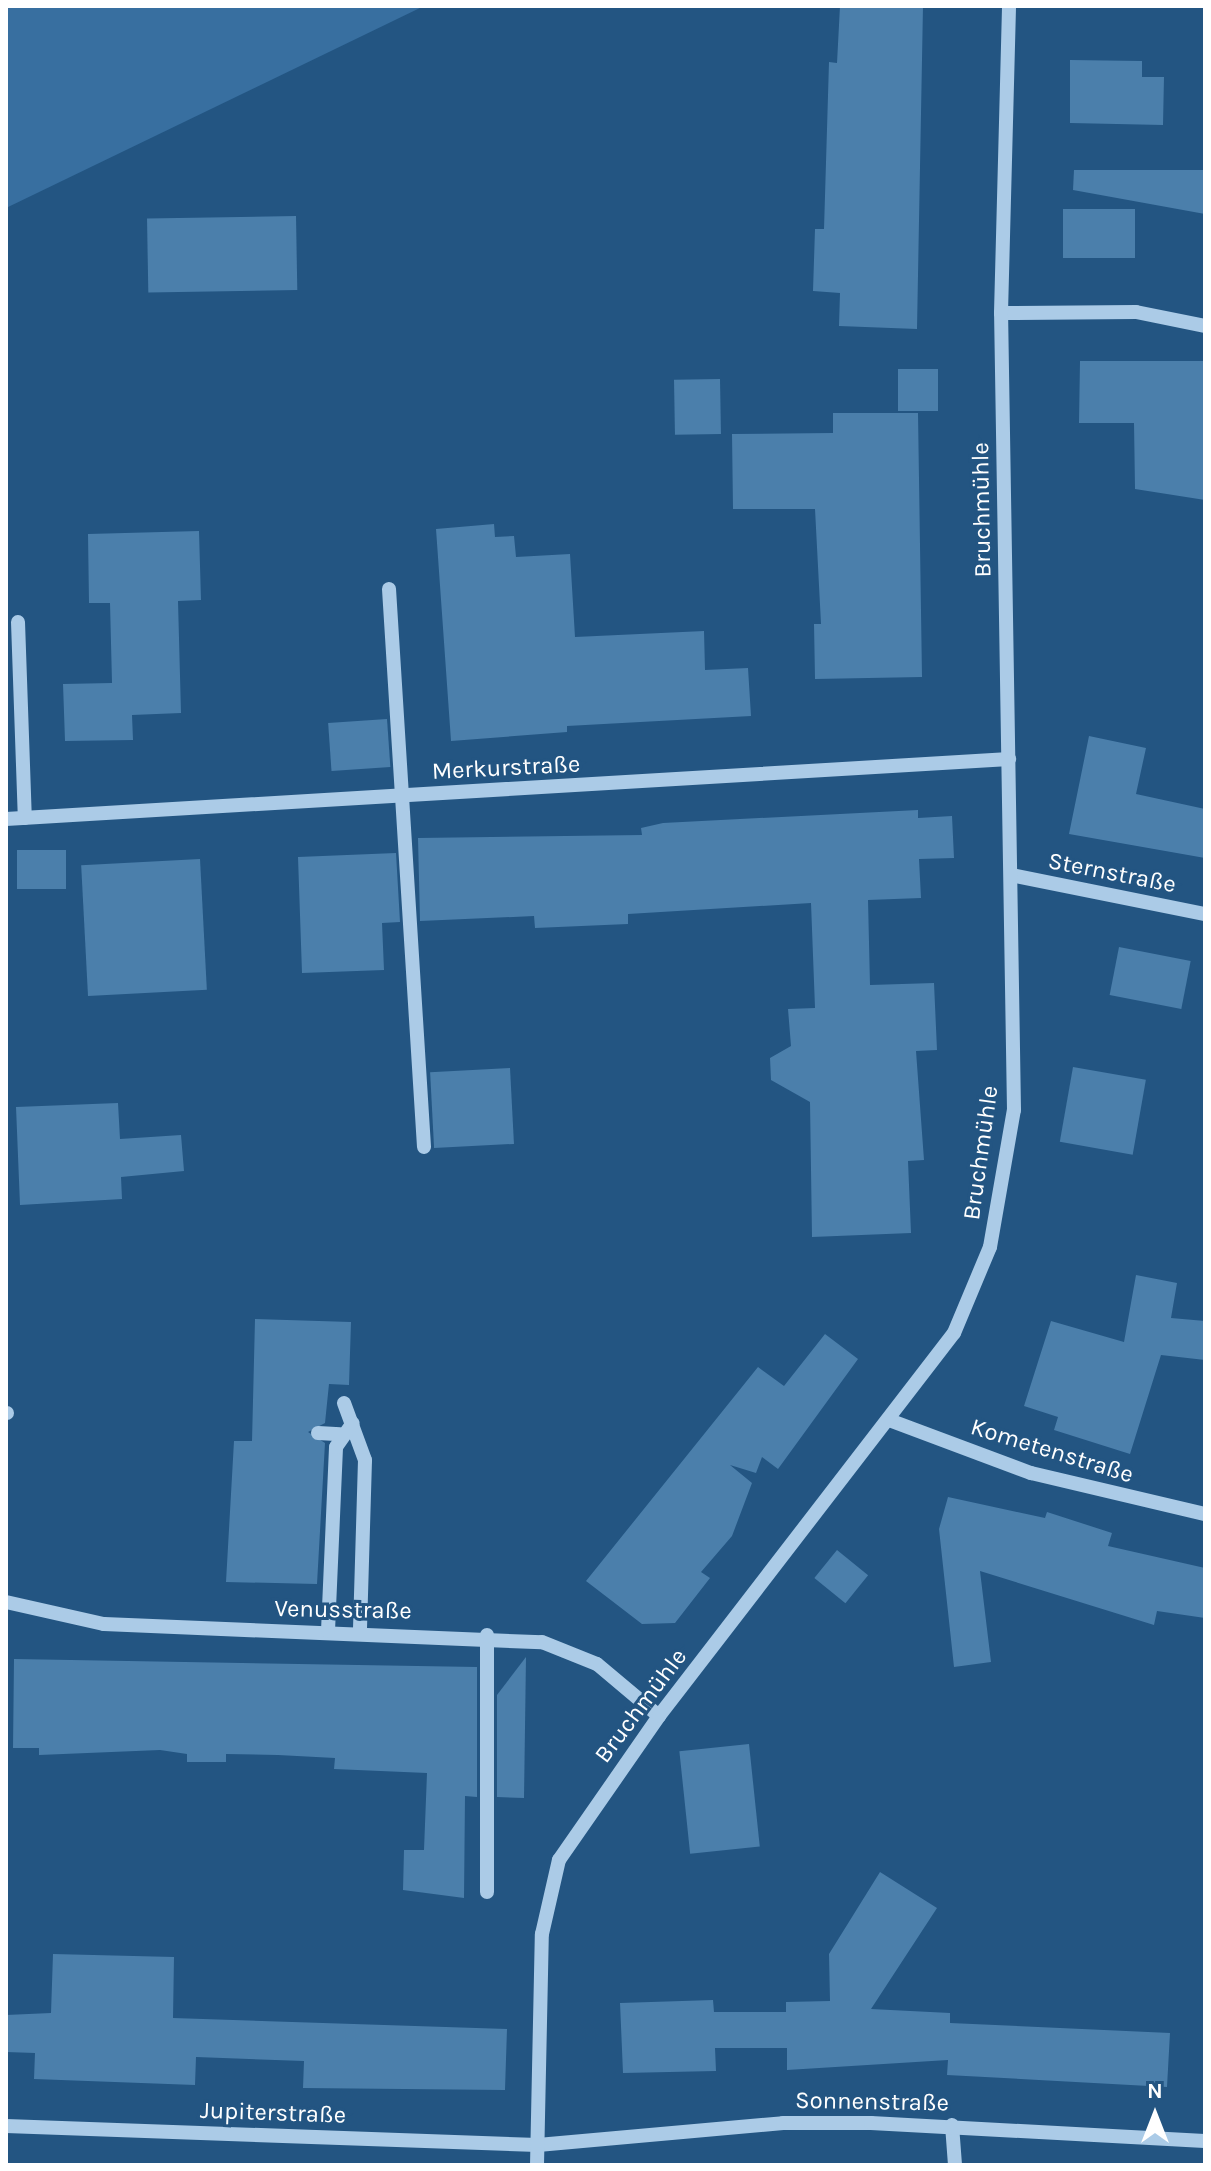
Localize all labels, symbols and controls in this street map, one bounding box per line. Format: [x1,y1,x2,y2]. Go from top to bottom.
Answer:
street label: Bruchmühle [966,442,998,578]
street label: Merkurstraße [431,750,581,786]
street label: Sternstraße [1046,847,1178,899]
street label: Bruchmühle [957,1084,1005,1222]
street label: Kometenstraße [967,1413,1137,1489]
street label: Venusstraße [274,1594,412,1626]
street label: Bruchmühle [589,1643,693,1769]
north arrow [1115,2075,1195,2155]
text: N [1147,2078,1163,2104]
street label: Sonnenstraße [795,2086,949,2118]
street label: Jupiterstraße [200,2096,346,2130]

